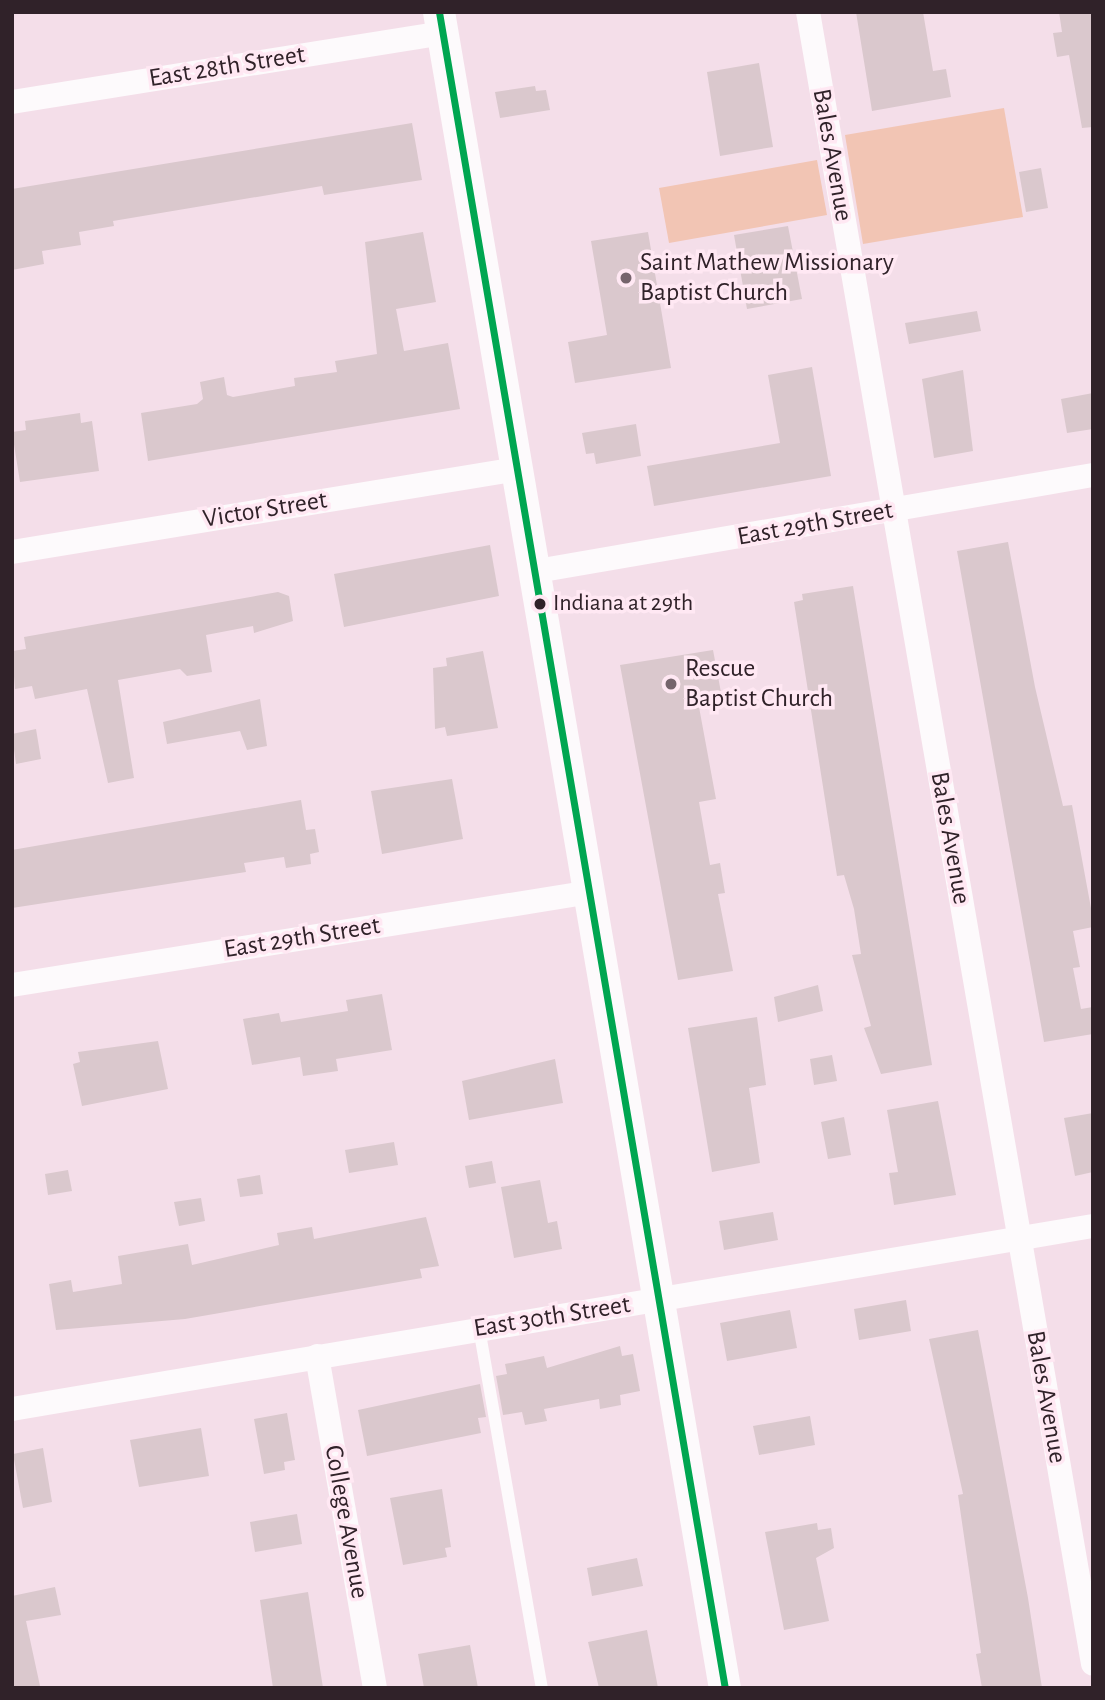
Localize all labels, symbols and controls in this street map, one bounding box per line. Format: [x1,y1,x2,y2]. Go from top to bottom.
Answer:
street label: East 28th Street [147,39,307,95]
street label: Bales Avenue [805,86,859,224]
place label: Saint Mathew Missionary Baptist Church [640,247,894,308]
marker: Saint Mathew Missionary Baptist Church [618,270,634,286]
street label: Victor Street [201,485,329,535]
street label: East 29th Street [735,495,895,553]
place label: Indiana at 29th [553,590,693,618]
marker: Indiana at 29th [533,597,547,611]
place label: Rescue Baptist Church [685,653,833,714]
marker: Rescue Baptist Church [663,676,679,692]
street label: Bales Avenue [923,769,977,907]
street label: East 29th Street [222,910,382,966]
street label: East 30th Street [472,1289,632,1345]
street label: Bales Avenue [1019,1328,1073,1466]
street label: College Avenue [317,1443,375,1601]

